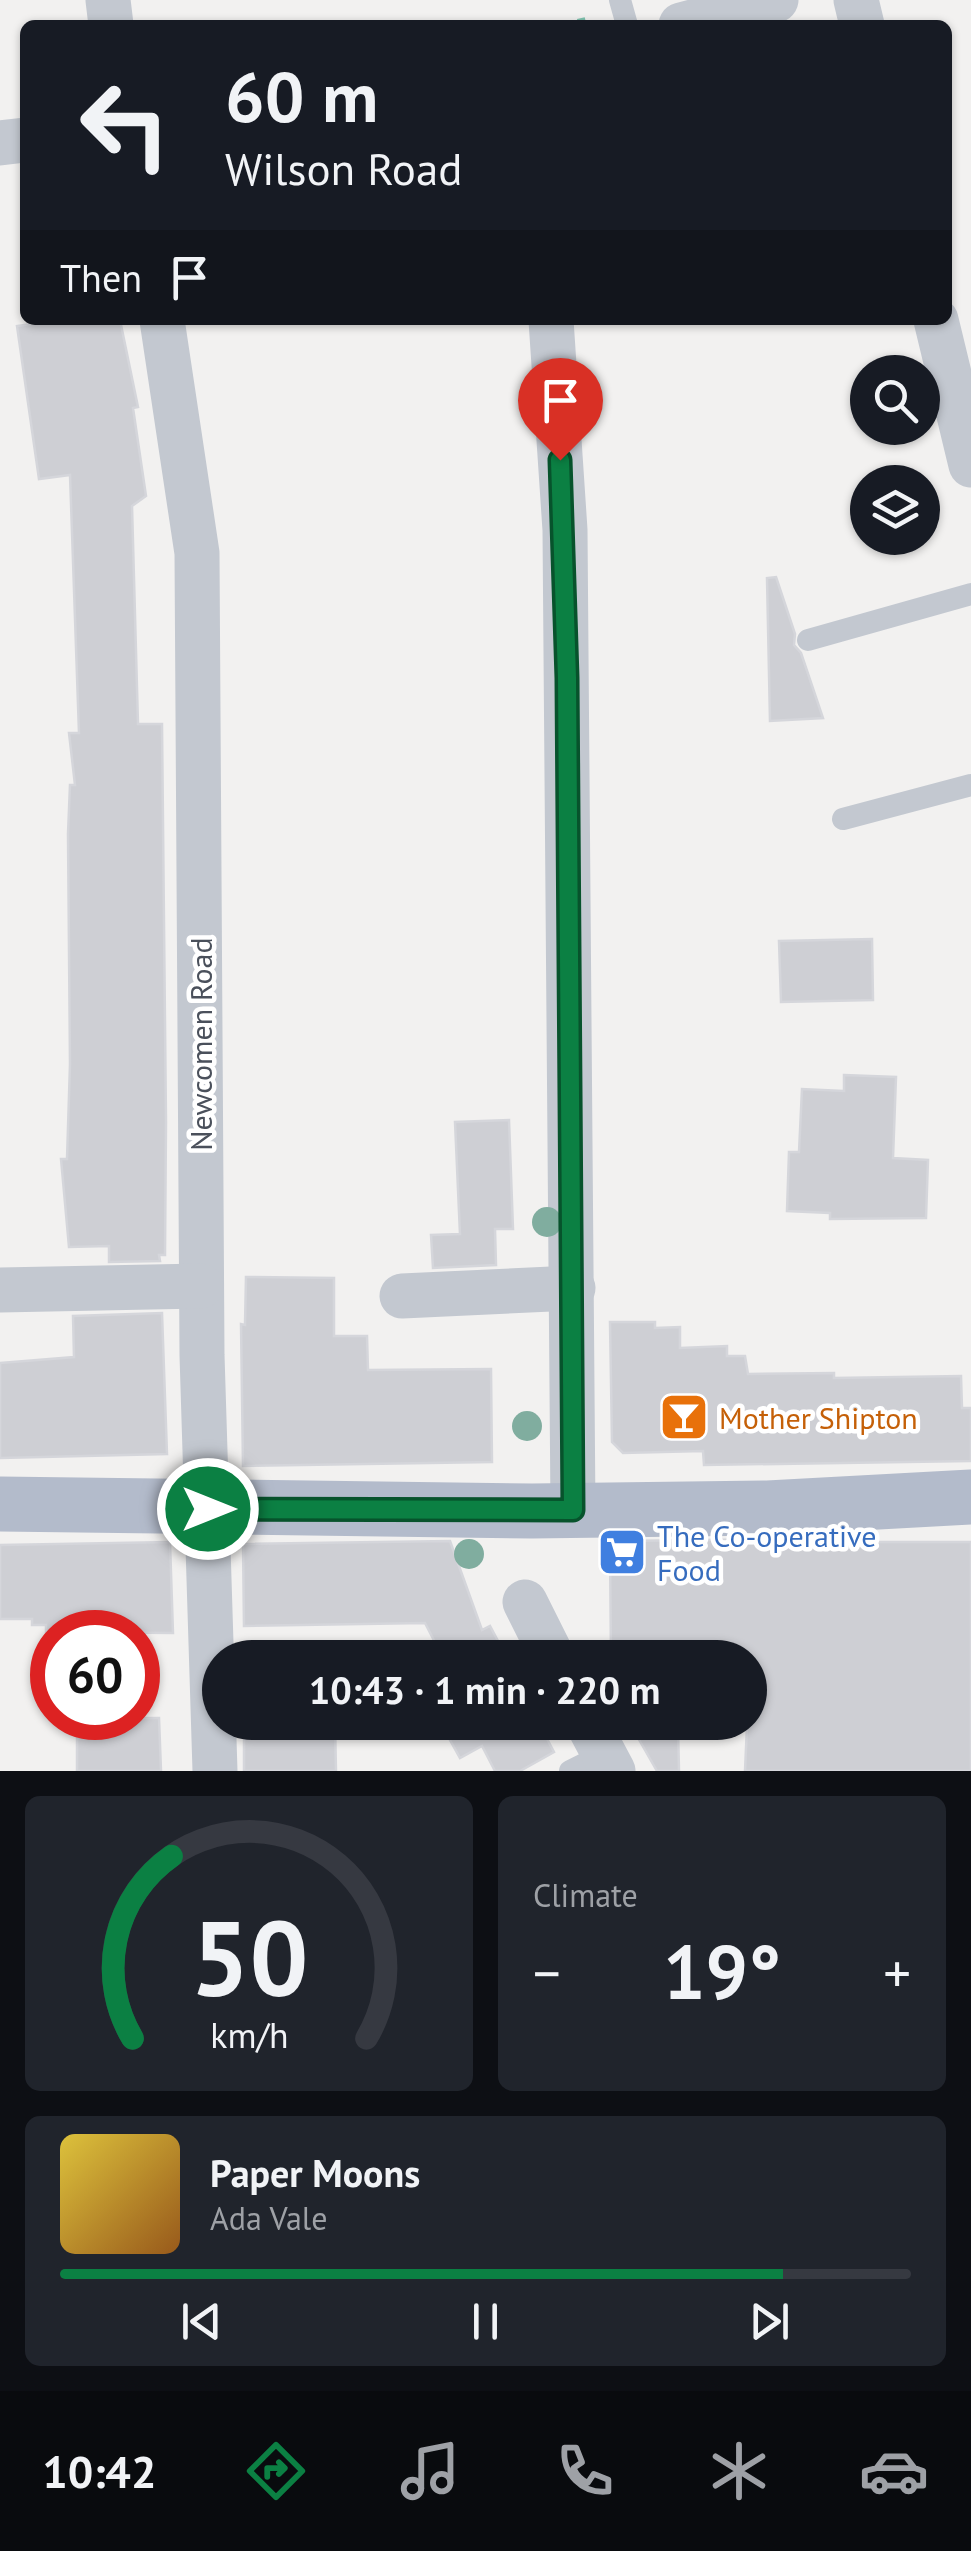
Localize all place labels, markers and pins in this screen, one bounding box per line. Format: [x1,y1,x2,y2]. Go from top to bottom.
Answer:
pin [518,358,603,461]
bar icon: Mother Shipton [658,1391,710,1443]
place label: Mother Shipton [719,1398,918,1437]
place label: The Co-operative Food [657,1516,876,1589]
supermarket icon: The Co-operative Food [596,1526,648,1578]

